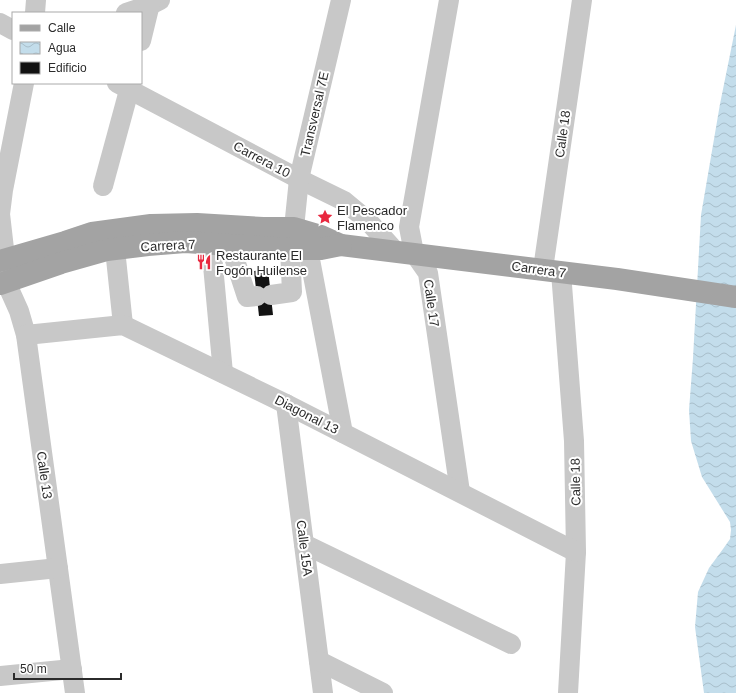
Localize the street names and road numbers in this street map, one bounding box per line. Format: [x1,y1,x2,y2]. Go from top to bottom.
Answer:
street label: Transversal 7E [297,70,332,158]
street label: Calle 18 [552,109,573,159]
street label: Carrera 10 [231,138,293,181]
street label: Carrera 7 [140,237,196,254]
street label: Carrera 7 [511,258,567,281]
street label: Calle 17 [421,278,442,328]
street label: Diagonal 13 [272,392,341,437]
street label: Calle 13 [34,450,55,500]
street label: Calle 18 [568,458,583,506]
street label: Calle 15A [294,519,315,577]

